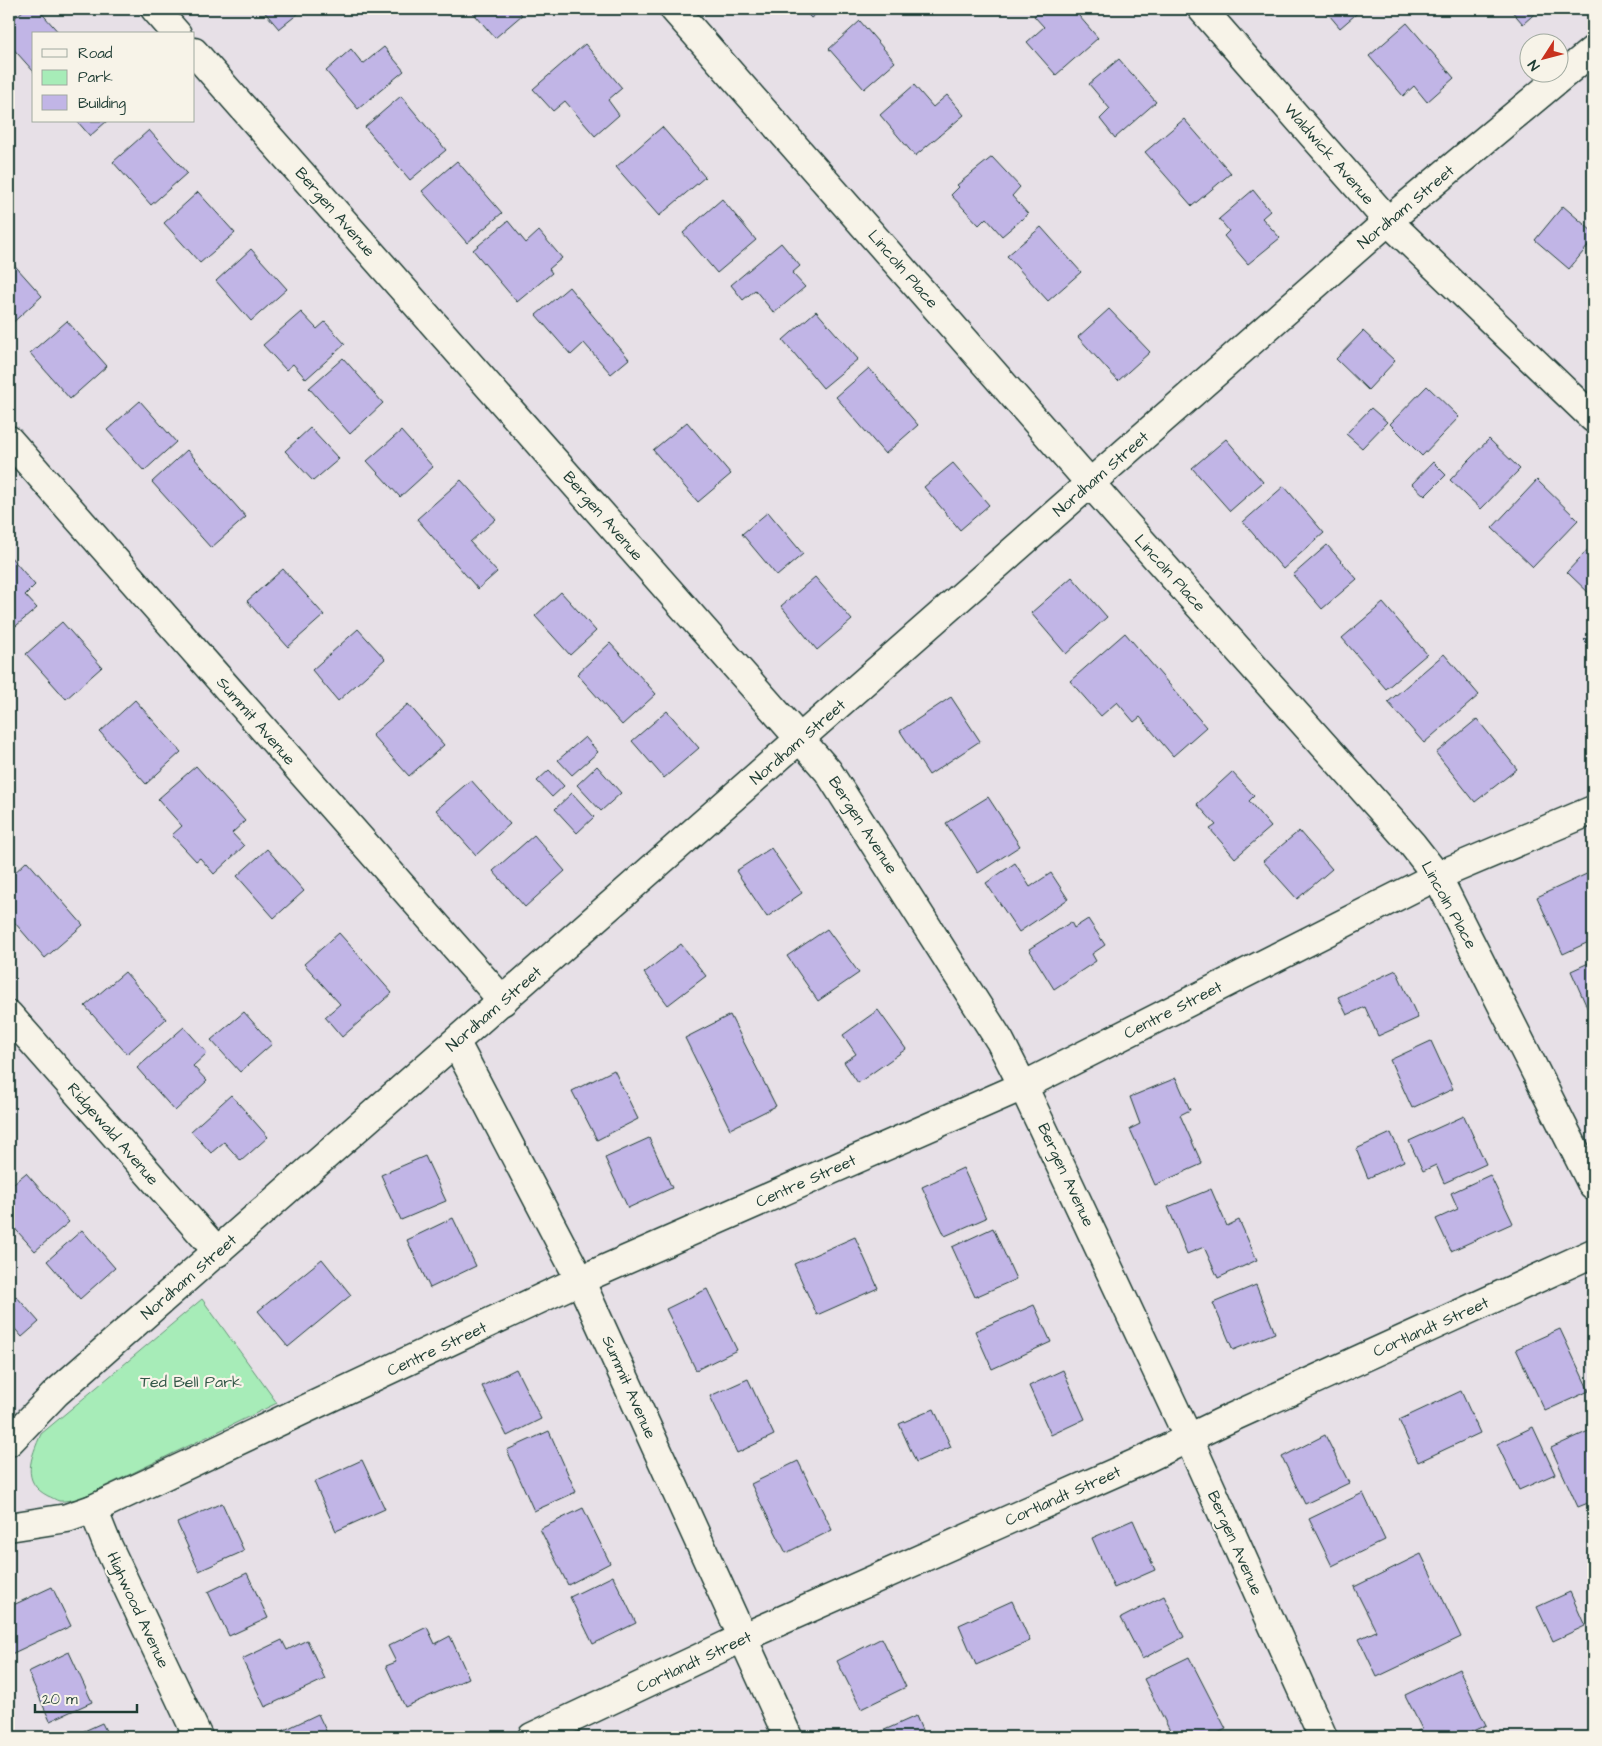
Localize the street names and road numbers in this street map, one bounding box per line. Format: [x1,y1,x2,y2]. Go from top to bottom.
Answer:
street label: Waldwick Avenue [1279,99,1379,210]
street label: Nordham Street [1353,160,1460,254]
street label: Bergen Avenue [289,162,380,262]
street label: Lincoln Place [863,225,943,313]
street label: Nordham Street [1048,426,1154,522]
street label: Bergen Avenue [557,466,648,566]
street label: Lincoln Place [1129,530,1211,617]
street label: Summit Avenue [211,672,301,770]
street label: Nordham Street [745,694,851,790]
street label: Bergen Avenue [822,772,903,879]
street label: Lincoln Place [1416,857,1482,953]
street label: Nordham Street [441,961,547,1057]
street label: Centre Street [1120,976,1226,1044]
street label: Ridgewald Avenue [62,1078,164,1191]
street label: Bergen Avenue [1031,1120,1100,1231]
street label: Centre Street [752,1149,860,1213]
street label: Nordham Street [136,1229,242,1325]
street label: Cortlandt Street [1370,1291,1493,1362]
street label: Centre Street [384,1316,491,1382]
street label: Summit Avenue [596,1332,662,1442]
street label: Cortlandt Street [1002,1460,1125,1531]
street label: Bergen Avenue [1201,1487,1268,1599]
street label: Highwood Avenue [101,1548,175,1672]
street label: Cortlandt Street [633,1625,756,1698]

